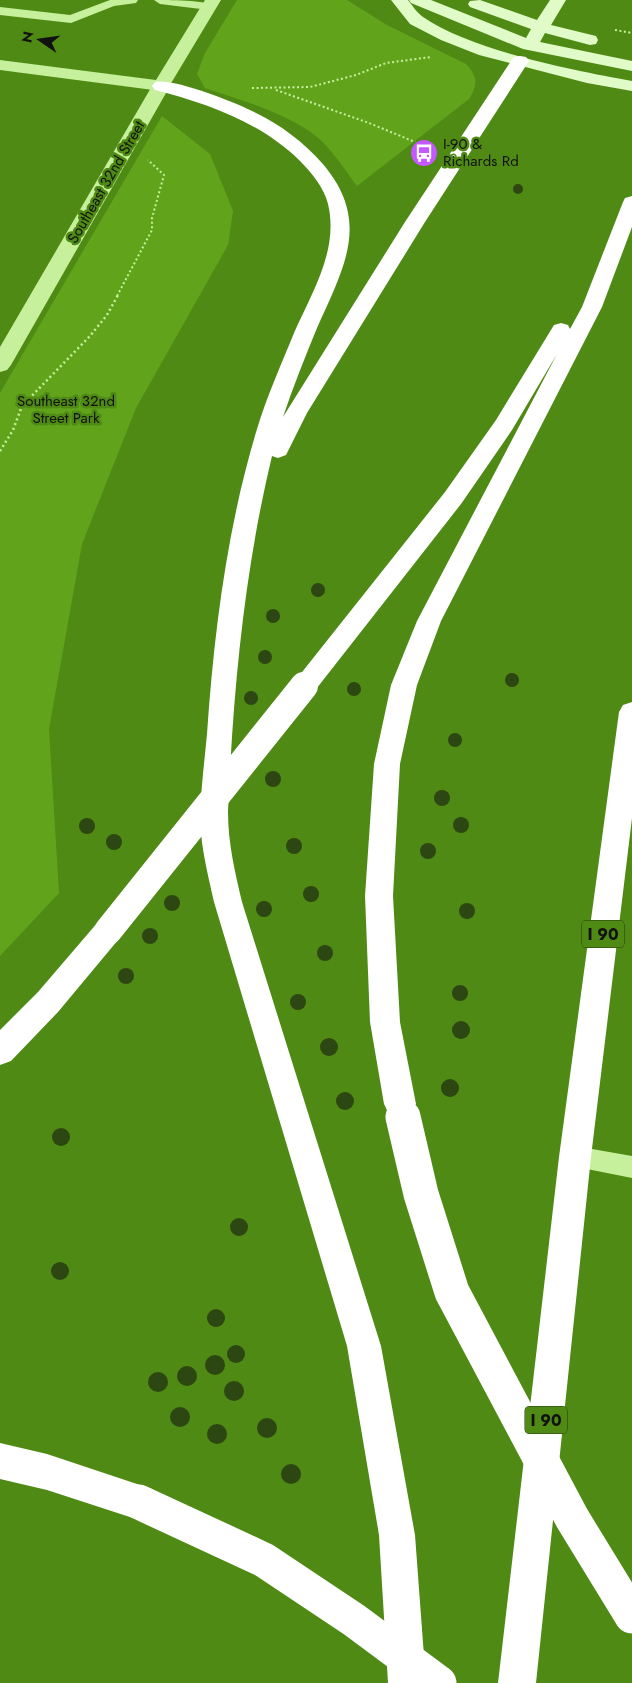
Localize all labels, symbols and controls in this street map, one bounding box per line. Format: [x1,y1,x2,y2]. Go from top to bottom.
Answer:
north arrow [15,15,65,65]
text: N [16,29,38,45]
street label: Southeast 32nd Street [62,116,150,247]
place label: I-90 & Richards Rd [443,133,519,172]
bus stop icon: I-90 & Richards Rd [409,138,439,168]
park label: Southeast 32nd Street Park [17,390,115,429]
road number: I 90 [582,921,624,948]
road number: I 90 [525,1406,567,1434]

